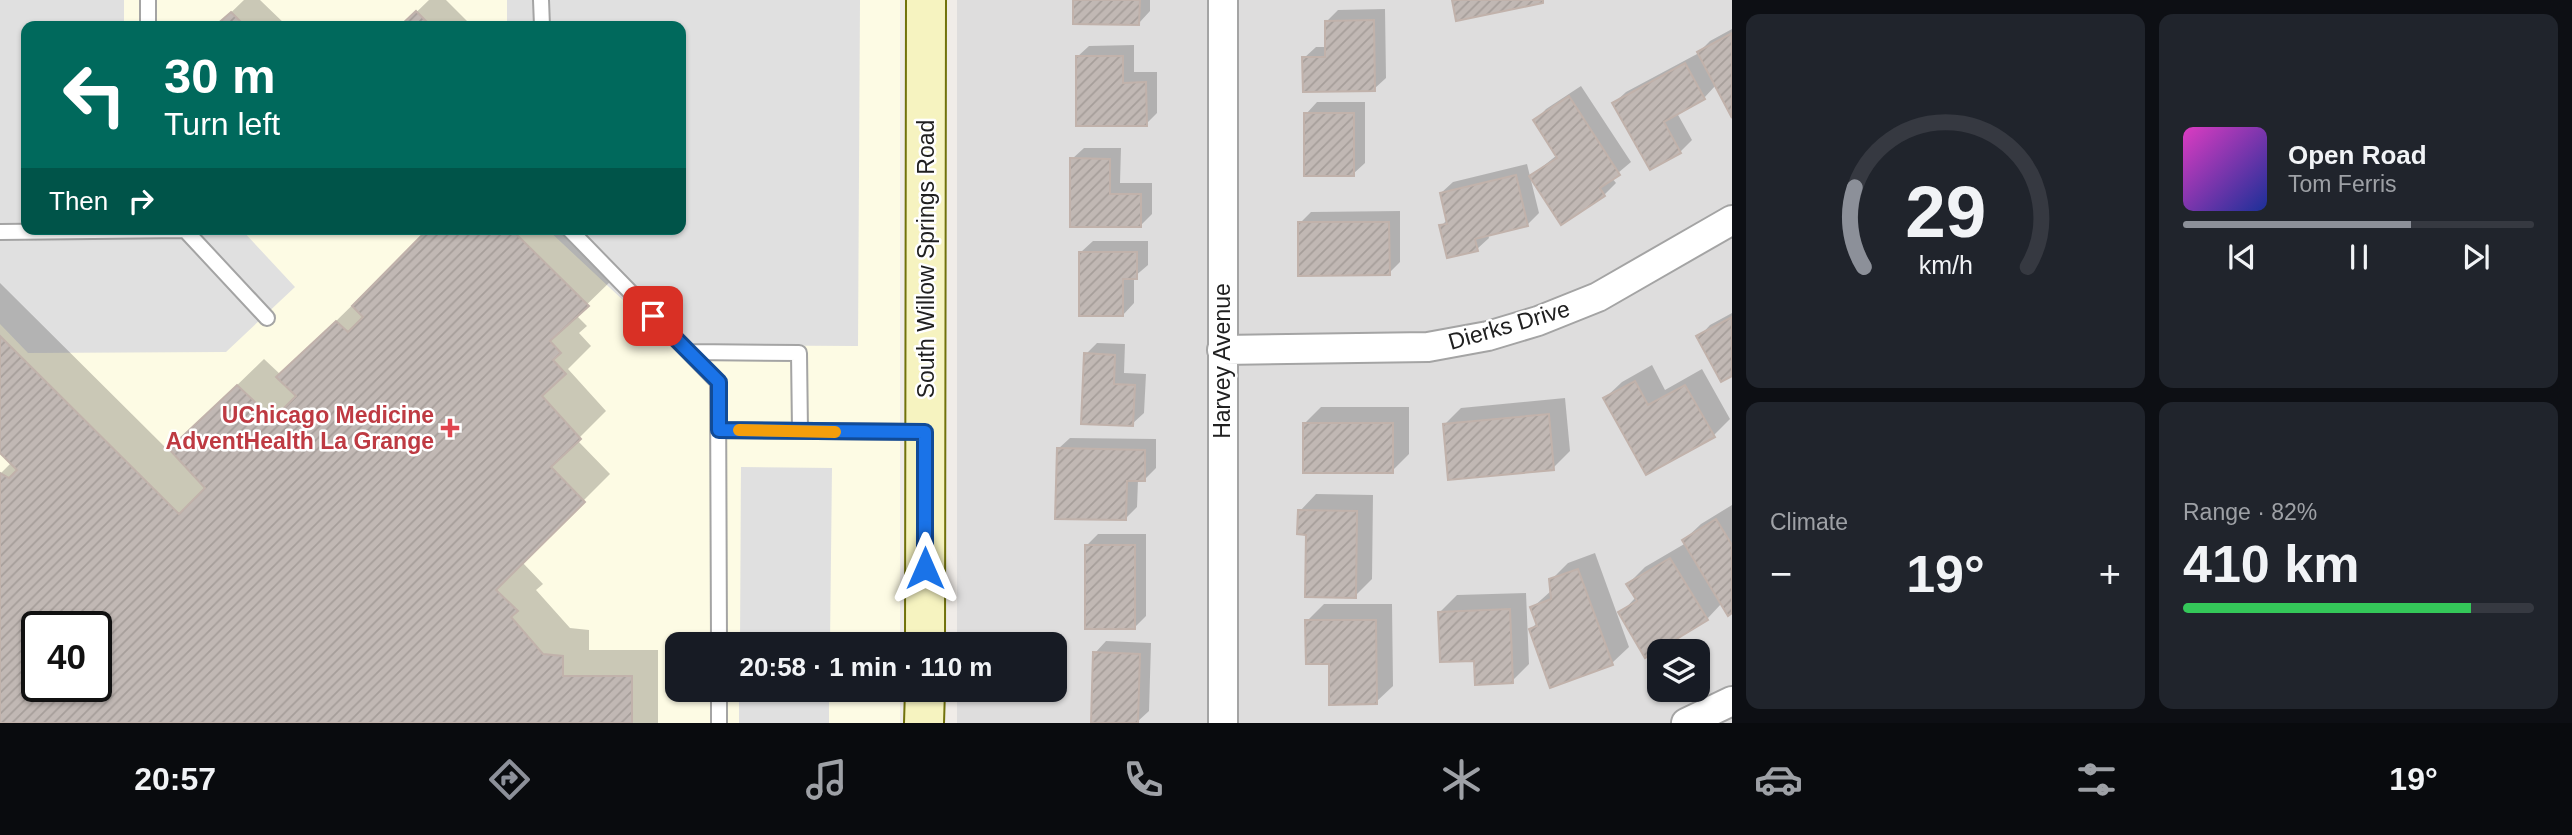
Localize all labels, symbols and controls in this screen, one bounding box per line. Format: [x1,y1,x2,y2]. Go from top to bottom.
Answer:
icon: left [49,49,140,140]
text: 30 m [164,49,276,103]
text: Turn left [164,106,280,142]
street label: South Willow Springs Road [913,120,939,398]
text: Open Road [2288,140,2427,170]
text: Tom Ferris [2288,171,2397,197]
text: 29 [1905,172,1986,253]
icon: right [122,182,160,220]
text: Then [49,186,108,216]
icon: previous [2223,238,2261,276]
icon: pause [2340,238,2378,276]
icon: next [2457,238,2495,276]
text: km/h [1918,251,1973,279]
street label: Harvey Avenue [1209,283,1235,439]
pin [623,286,683,346]
street label: Dierks Drive [1445,295,1573,355]
icon: arrive [634,297,672,335]
place label: UChicago Medicine AdventHealth La Grange [166,402,434,454]
marker: UChicago Medicine AdventHealth La Grange [440,418,460,438]
text: Range · 82% [2183,499,2317,525]
text: Climate [1770,509,1848,535]
position arrow [888,531,962,605]
text: 410 km [2183,535,2359,593]
text: 19° [1906,545,1985,603]
text: − [1770,553,1792,595]
text: + [2099,553,2121,595]
speed limit sign: 40 [21,611,112,702]
map controls [1647,639,1710,702]
button: layers [1647,639,1710,702]
text: 20:58 · 1 min · 110 m [740,652,992,682]
icon: directions [485,755,534,804]
icon: music [802,755,851,804]
icon: phone [1119,755,1168,804]
icon: climate [1437,755,1486,804]
icon: car [1754,755,1803,804]
icon: filters [2072,755,2121,804]
text: 20:57 [134,761,216,797]
text: 19° [2389,761,2438,797]

